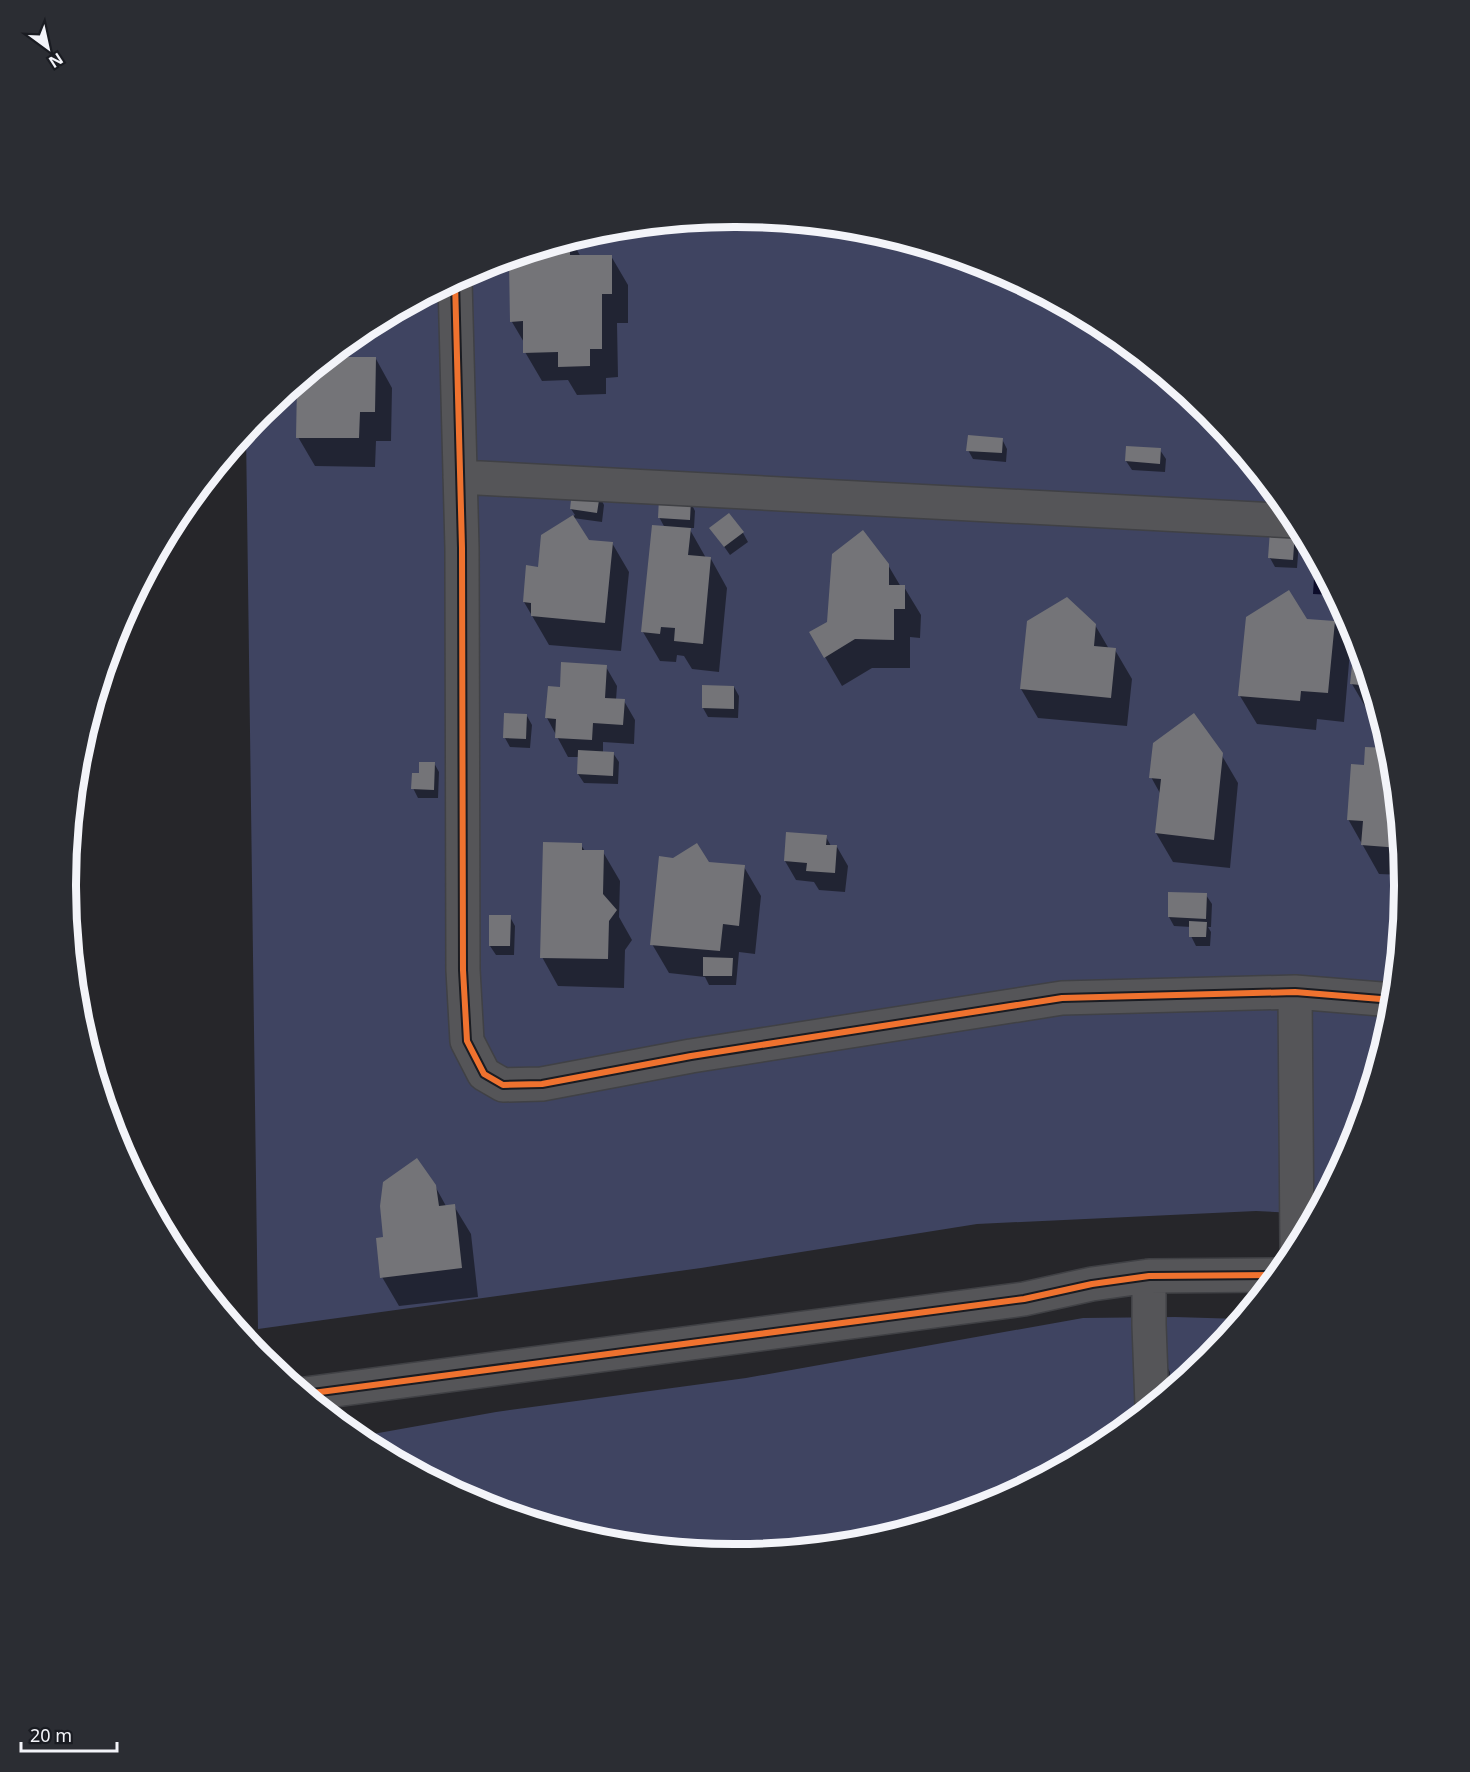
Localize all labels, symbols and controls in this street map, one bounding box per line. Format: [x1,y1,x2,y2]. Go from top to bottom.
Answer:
north arrow [18,18,78,78]
text: N [45,48,68,73]
scale bar [21,1715,117,1753]
text: 20 m [30,1723,72,1747]

